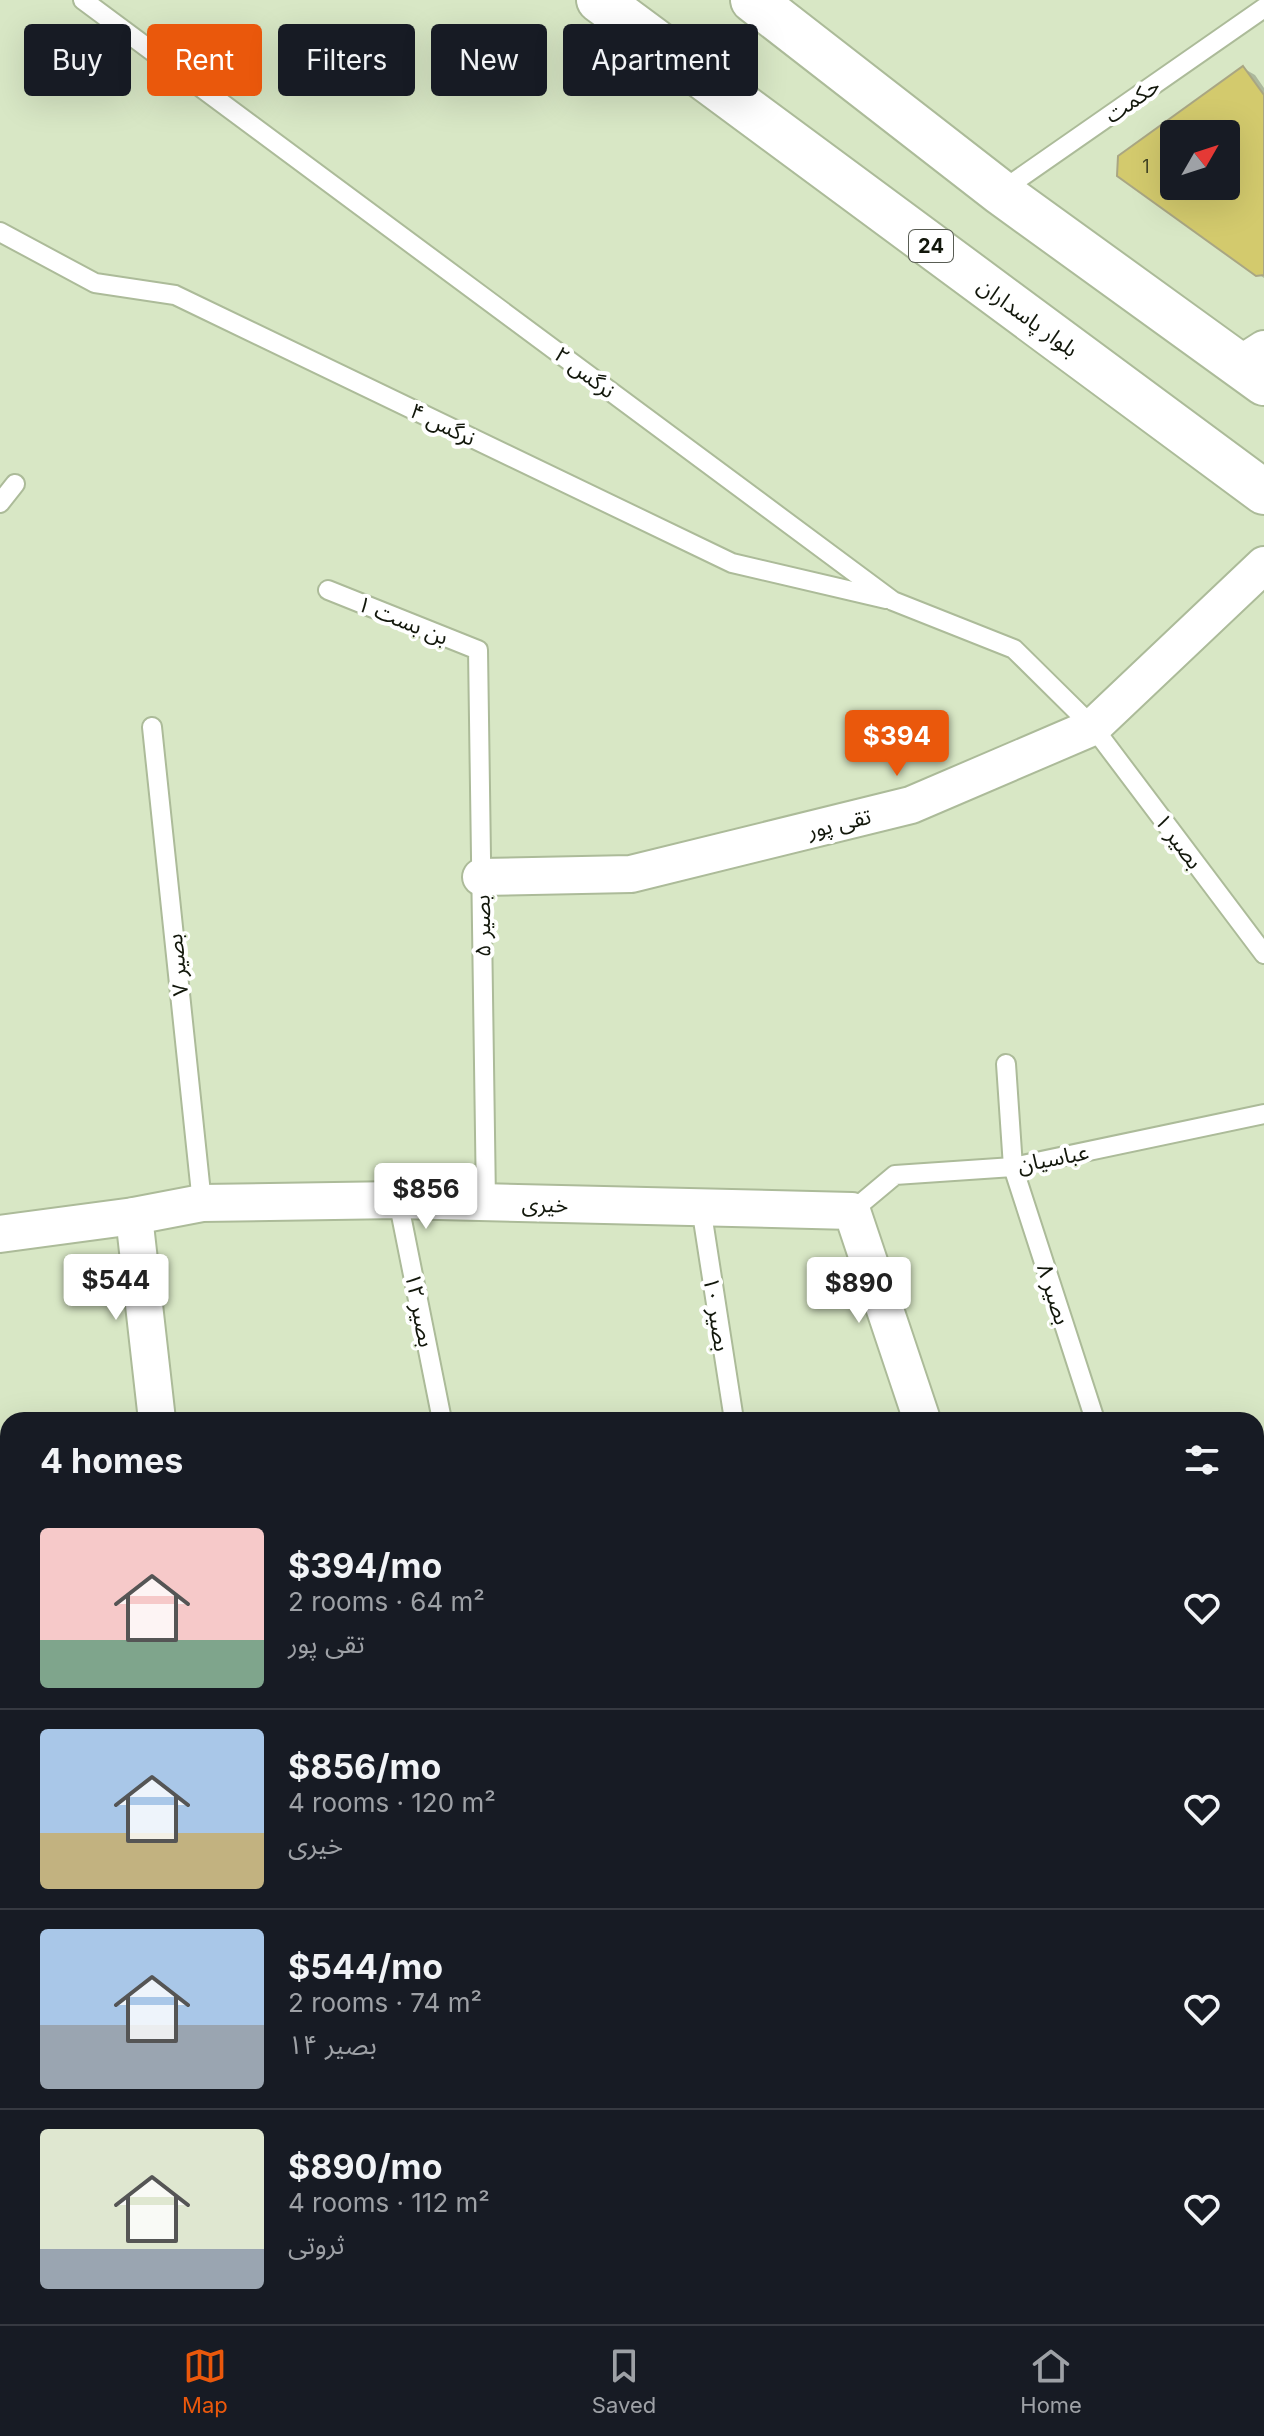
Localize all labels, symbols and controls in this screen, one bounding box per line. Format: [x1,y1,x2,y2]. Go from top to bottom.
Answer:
chip: Buy [24,24,131,96]
chip: Rent [147,24,262,96]
chip: Filters [278,24,415,96]
chip: New [431,24,547,96]
chip: Apartment [563,24,758,96]
street label: حکمت [1100,72,1164,128]
north arrow [1160,120,1240,200]
map controls [1160,120,1240,200]
house number: 1 [1142,156,1150,177]
road number: 24 [909,230,953,262]
street label: بلوار پاسداران [972,272,1083,364]
street label: نرگس ۲ [549,341,621,403]
street label: نرگس ۴ [406,397,480,451]
street label: بن بست ۱ [354,590,452,650]
pin: $394 [850,710,944,778]
text: $394 [863,720,931,751]
street label: تقی پور [803,803,874,846]
street label: بصیر ۱ [1150,808,1208,874]
street label: بصیر ۵ [468,895,496,957]
street label: بصیر ۷ [161,933,193,997]
street label: عباسیان [1015,1138,1091,1178]
pin: $856 [379,1163,473,1231]
text: $856 [392,1173,460,1204]
street label: خیری [521,1191,569,1217]
pin: $544 [69,1254,163,1322]
pin: $890 [812,1257,906,1325]
street label: بصیر ۸ [1032,1260,1076,1328]
text: $544 [82,1264,150,1295]
text: $890 [825,1267,893,1298]
street label: بصیر ۱۲ [400,1271,440,1349]
street label: بصیر ۱۰ [698,1275,736,1353]
icon: filters [1180,1438,1224,1482]
text: 4 homes [40,1440,183,1481]
text: $394/mo [288,1545,442,1586]
icon: home [104,1560,200,1656]
text: 2 rooms · 64 m² [288,1586,485,1617]
icon: heart [1180,1586,1224,1630]
text: تقی پور [288,1628,365,1659]
text: $856/mo [288,1746,441,1787]
icon: home [104,1761,200,1857]
text: 4 rooms · 120 m² [288,1787,496,1818]
icon: heart [1180,1787,1224,1831]
text: خیری [288,1829,343,1860]
text: $544/mo [288,1946,443,1987]
icon: home [104,1961,200,2057]
text: 2 rooms · 74 m² [288,1987,482,2018]
icon: heart [1180,1987,1224,2031]
text: بصیر ۱۴ [288,2029,377,2060]
text: $890/mo [288,2146,442,2187]
icon: home [104,2161,200,2257]
text: 4 rooms · 112 m² [288,2187,490,2218]
icon: heart [1180,2187,1224,2231]
text: ثروتی [288,2229,345,2260]
tab: Map [182,2344,228,2418]
tab: Saved [592,2344,656,2418]
tab: Home [1020,2344,1082,2418]

